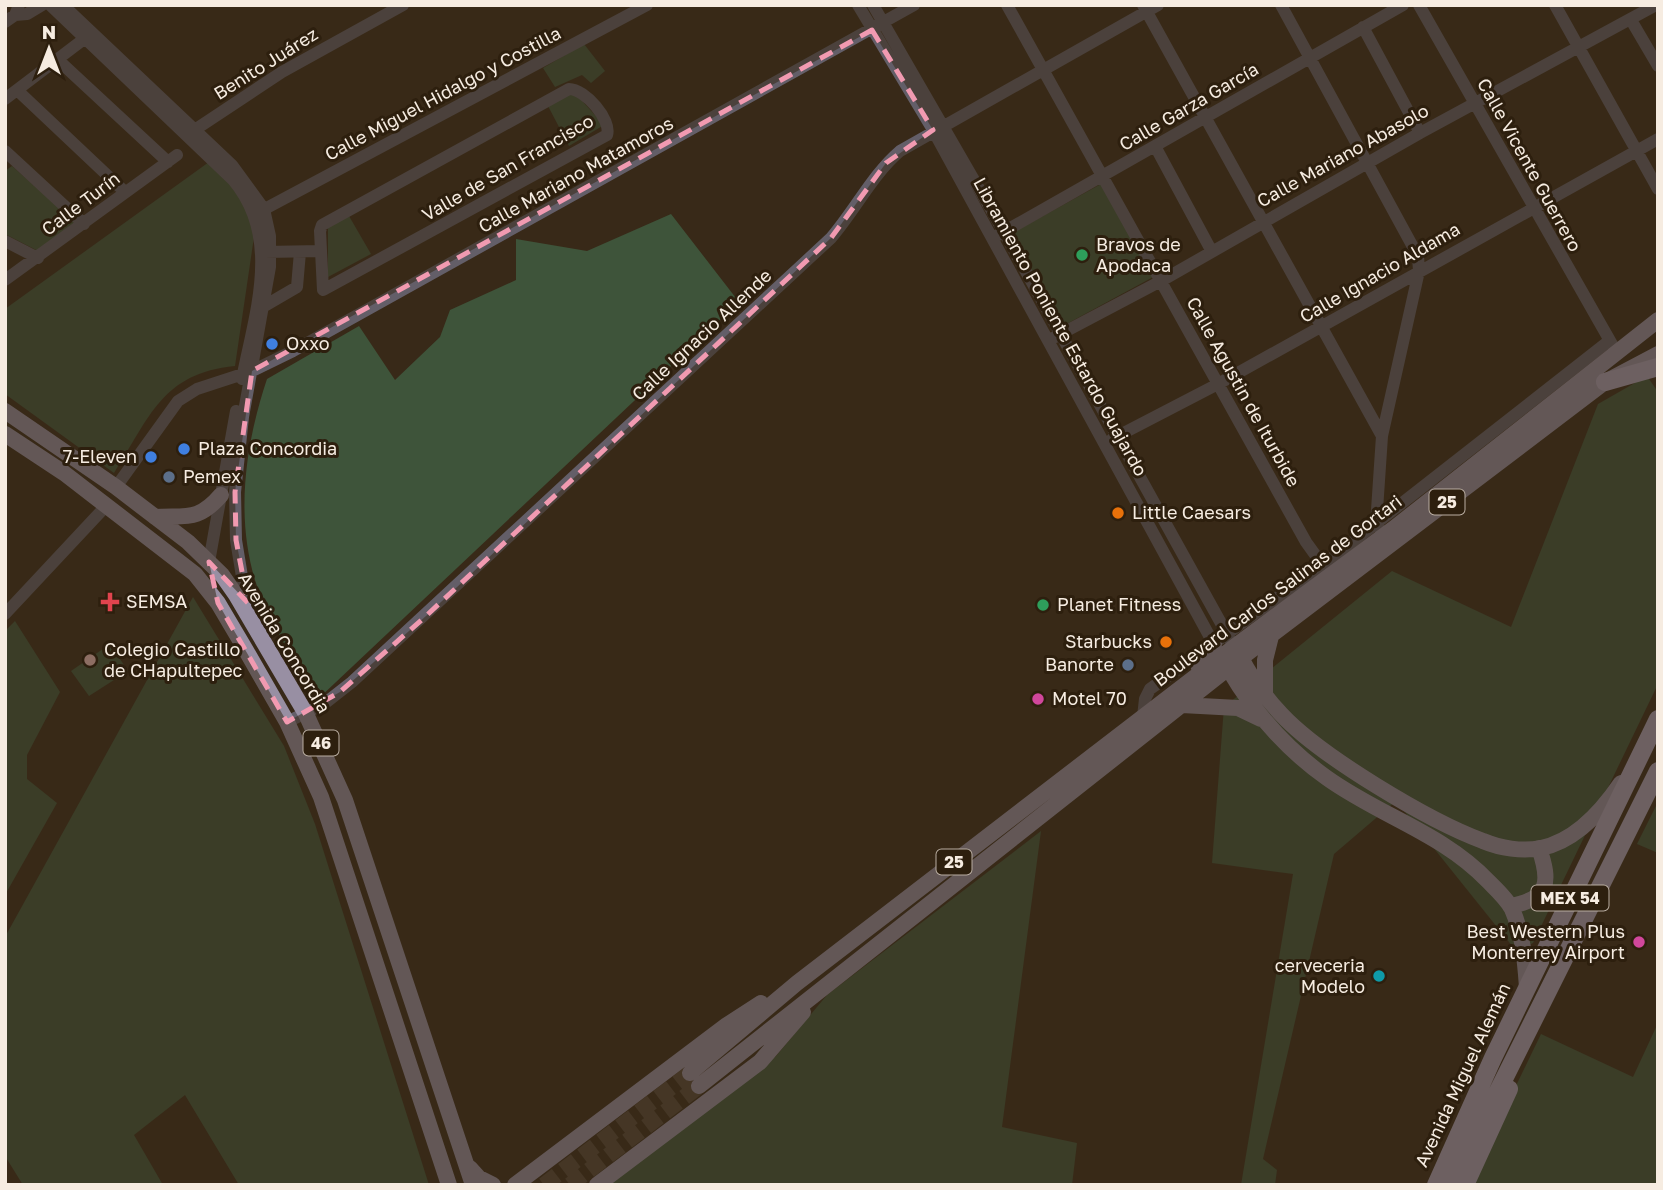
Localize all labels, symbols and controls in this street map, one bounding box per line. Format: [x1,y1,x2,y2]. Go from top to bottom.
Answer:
north arrow [14,14,84,84]
text: N [42,20,56,43]
street label: Calle Miguel Hidalgo y Costilla [321,21,564,165]
street label: Benito Juárez [209,22,322,104]
street label: Calle Garza García [1115,57,1262,155]
street label: Calle Vicente Guerrero [1473,74,1587,255]
street label: Calle Mariano Abasolo [1253,99,1432,211]
street label: Valle de San Francisco [418,109,597,225]
street label: Calle Mariano Matamoros [474,111,677,237]
street label: Calle Turín [37,167,124,240]
street label: Libramiento Poniente Estardo Guajardo [969,173,1152,480]
street label: Calle Ignacio Aldama [1296,217,1463,327]
place label: Bravos de Apodaca [1096,233,1181,276]
marker: Bravos de Apodaca [1074,247,1090,263]
street label: Calle Ignacio Allende [627,264,776,405]
street label: Calle Agustin de Iturbide [1182,293,1305,490]
place label: Oxxo [286,332,330,354]
marker: Oxxo [264,336,280,352]
place label: Plaza Concordia [198,437,337,459]
marker: Plaza Concordia [176,441,192,457]
place label: 7-Eleven [63,445,137,467]
marker: 7-Eleven [143,449,159,465]
place label: Pemex [183,465,241,487]
marker: Pemex [161,469,177,485]
road number: 25 [1430,489,1464,514]
street label: Boulevard Carlos Salinas de Gortari [1149,490,1406,691]
place label: Little Caesars [1132,501,1251,523]
marker: Little Caesars [1110,505,1126,521]
street label: Avenida Concordia [234,568,336,717]
place label: SEMSA [126,590,187,612]
marker: SEMSA [100,592,120,612]
place label: Planet Fitness [1057,593,1181,615]
marker: Planet Fitness [1035,597,1051,613]
place label: Starbucks [1065,630,1152,652]
marker: Starbucks [1158,634,1174,650]
place label: Colegio Castillo de CHapultepec [104,638,243,681]
marker: Colegio Castillo de CHapultepec [82,652,98,668]
place label: Banorte [1045,653,1114,675]
marker: Banorte [1120,657,1136,673]
place label: Motel 70 [1052,687,1127,709]
marker: Motel 70 [1030,691,1046,707]
road number: 46 [304,730,338,756]
road number: 25 [936,849,972,874]
road number: MEX 54 [1532,885,1608,910]
place label: Best Western Plus Monterrey Airport [1467,920,1625,963]
marker: Best Western Plus Monterrey Airport [1631,934,1647,950]
place label: cerveceria Modelo [1275,954,1365,997]
marker: cerveceria Modelo [1371,968,1387,984]
street label: Avenida Miguel Alemán [1410,979,1514,1170]

